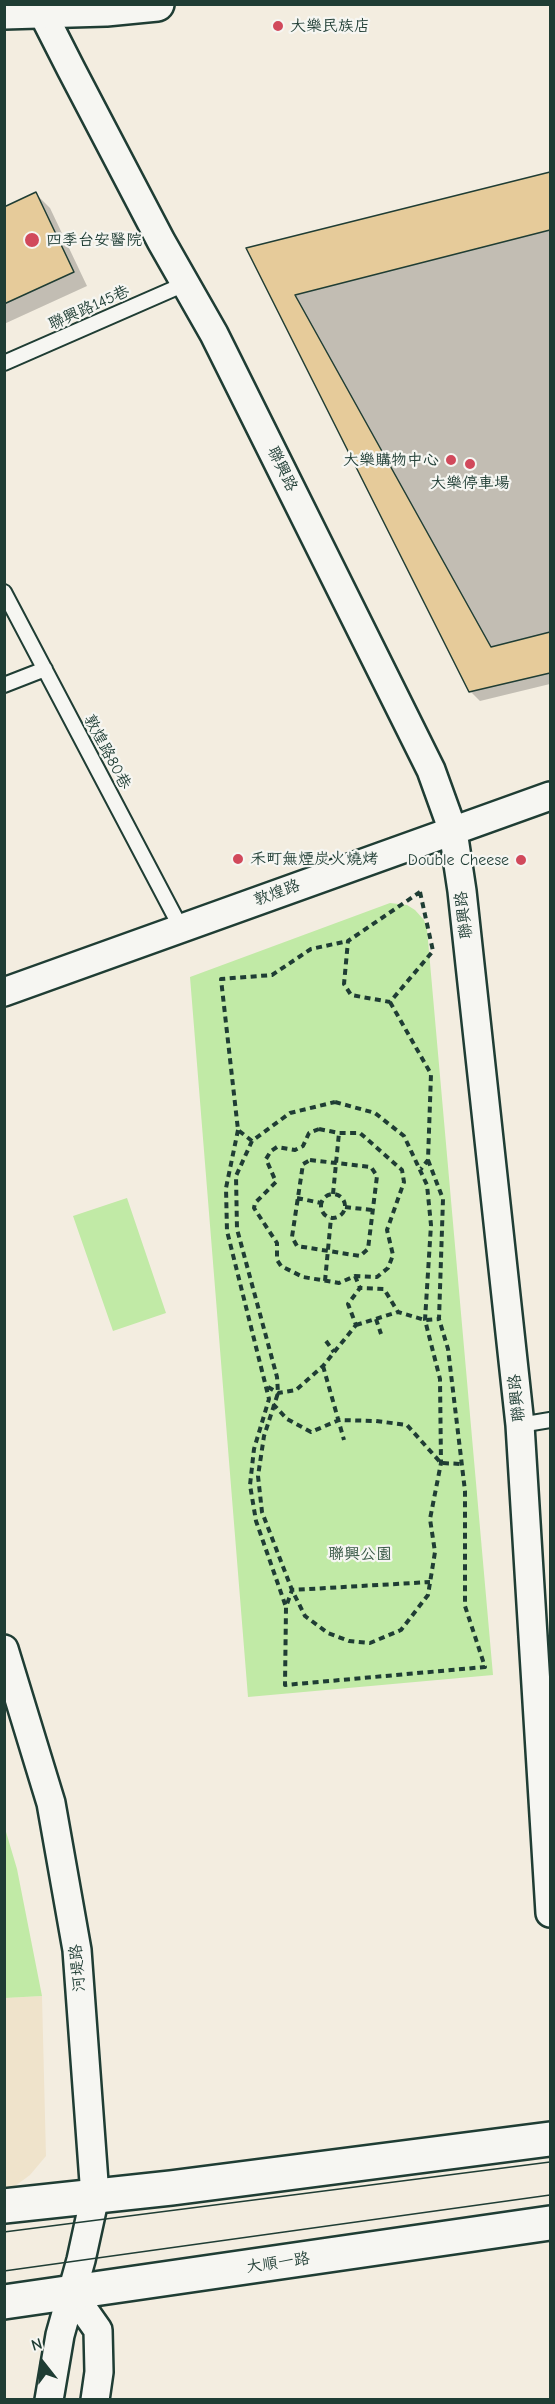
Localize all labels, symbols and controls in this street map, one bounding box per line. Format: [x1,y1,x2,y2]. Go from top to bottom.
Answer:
place label: 大樂民族店 [290,16,370,36]
marker: 大樂民族店 [271,19,285,33]
place label: 四季台安醫院 [46,230,142,250]
marker: 四季台安醫院 [23,231,41,249]
street label: 聯興路145巷 [45,282,133,334]
street label: 聯興路 [263,443,301,495]
place label: 大樂購物中心 [343,450,439,470]
marker: 大樂購物中心 [444,453,458,467]
marker: 大樂停車場 [463,457,477,471]
place label: 大樂停車場 [430,473,510,493]
street label: 敦煌路80巷 [79,711,135,793]
place label: 禾町無煙炭火燒烤 [250,849,378,869]
place label: Double Cheese [408,850,509,870]
marker: 禾町無煙炭火燒烤 [231,852,245,866]
marker: Double Cheese [514,853,528,867]
street label: 敦煌路 [251,876,303,910]
street label: 聯興路 [452,890,476,940]
street label: 聯興路 [505,1373,529,1423]
park label: 聯興公園 [328,1544,392,1564]
street label: 河堤路 [66,1943,90,1993]
street label: 大順一路 [245,2249,311,2277]
north arrow [12,2332,72,2392]
text: N [29,2335,44,2355]

